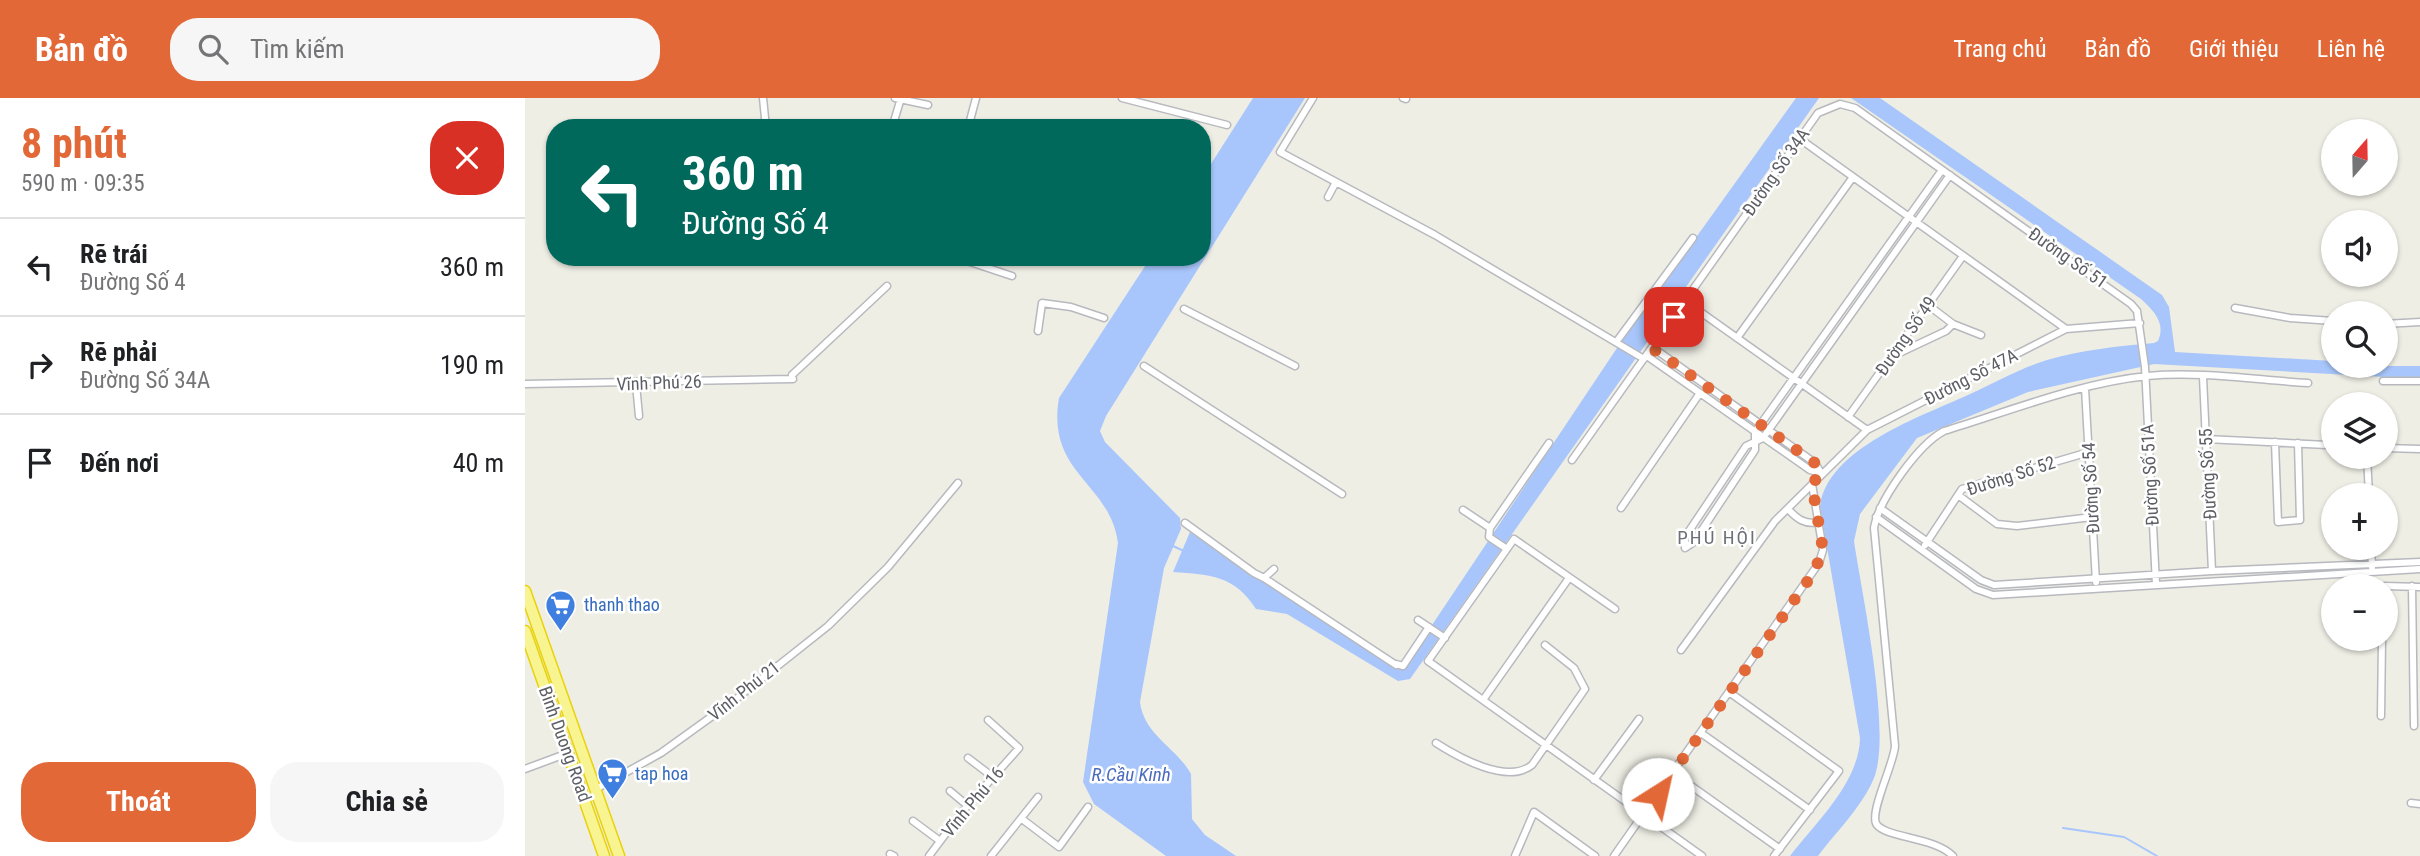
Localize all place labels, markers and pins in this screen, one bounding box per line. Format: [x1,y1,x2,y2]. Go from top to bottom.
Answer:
pin [1644,287,1704,347]
supermarket icon: thanh thao [544,588,578,632]
place label: thanh thao [584,594,660,615]
supermarket icon: tap hoa [595,757,629,801]
place label: tap hoa [635,763,688,784]

